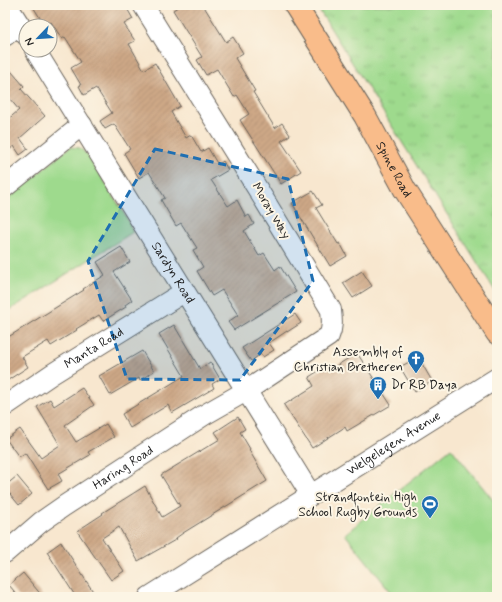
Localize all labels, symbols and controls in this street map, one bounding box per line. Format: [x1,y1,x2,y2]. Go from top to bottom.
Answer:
north arrow [18,18,58,58]
text: N [22,36,38,48]
street label: Spine Road [372,138,416,201]
street label: Moray Way [247,180,295,243]
street label: Sardyn Road [148,239,199,307]
street label: Manta Road [61,323,127,373]
place label: Assembly of Christian Bretheren [294,344,403,376]
church icon: Assembly of Christian Bretheren [406,349,426,374]
building icon: Dr RB Daya [368,375,388,400]
place label: Dr RB Daya [391,377,457,394]
street label: Welgelegen Avenue [343,407,444,479]
street label: Haring Road [90,442,157,494]
place label: Strandfontein High School Rugby Grounds [298,489,417,522]
sports icon: Strandfontein High School Rugby Grounds [420,494,440,519]

